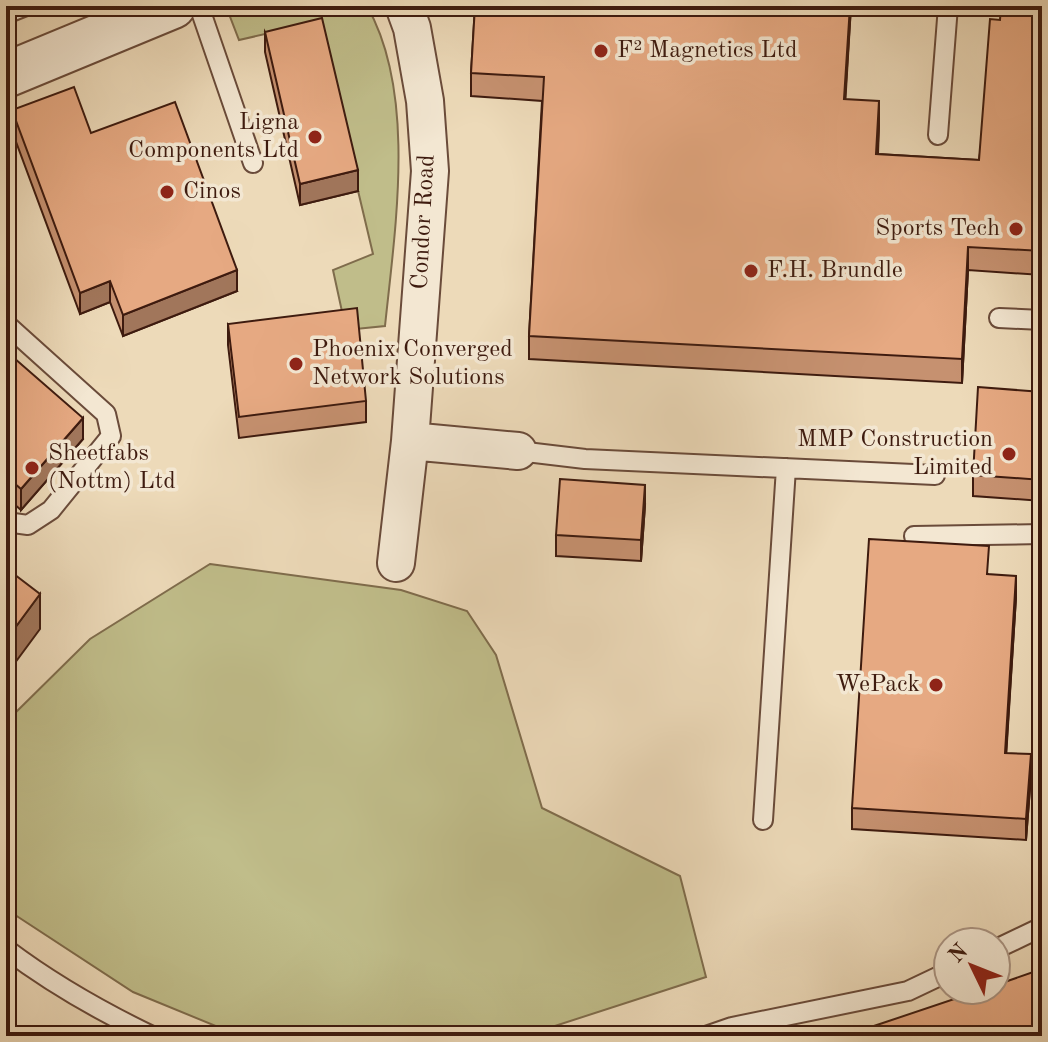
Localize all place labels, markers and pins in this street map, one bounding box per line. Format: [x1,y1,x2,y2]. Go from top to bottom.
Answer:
place label: F² Magnetics Ltd [617,39,797,63]
marker: F² Magnetics Ltd [592,42,610,60]
place label: Ligna Components Ltd [128,111,299,163]
marker: Ligna Components Ltd [306,128,324,146]
place label: Cinos [183,180,241,204]
marker: Cinos [158,183,176,201]
place label: Sports Tech [875,217,1000,241]
marker: Sports Tech [1007,220,1025,238]
place label: F.H. Brundle [767,259,903,283]
marker: F.H. Brundle [742,262,760,280]
place label: Phoenix Converged Network Solutions [312,338,513,390]
marker: Phoenix Converged Network Solutions [287,355,305,373]
place label: MMP Construction Limited [797,428,993,480]
place label: Sheetfabs (Nottm) Ltd [48,442,176,494]
marker: MMP Construction Limited [1000,445,1018,463]
marker: Sheetfabs (Nottm) Ltd [23,459,41,477]
place label: WePack [836,673,920,697]
marker: WePack [927,676,945,694]

